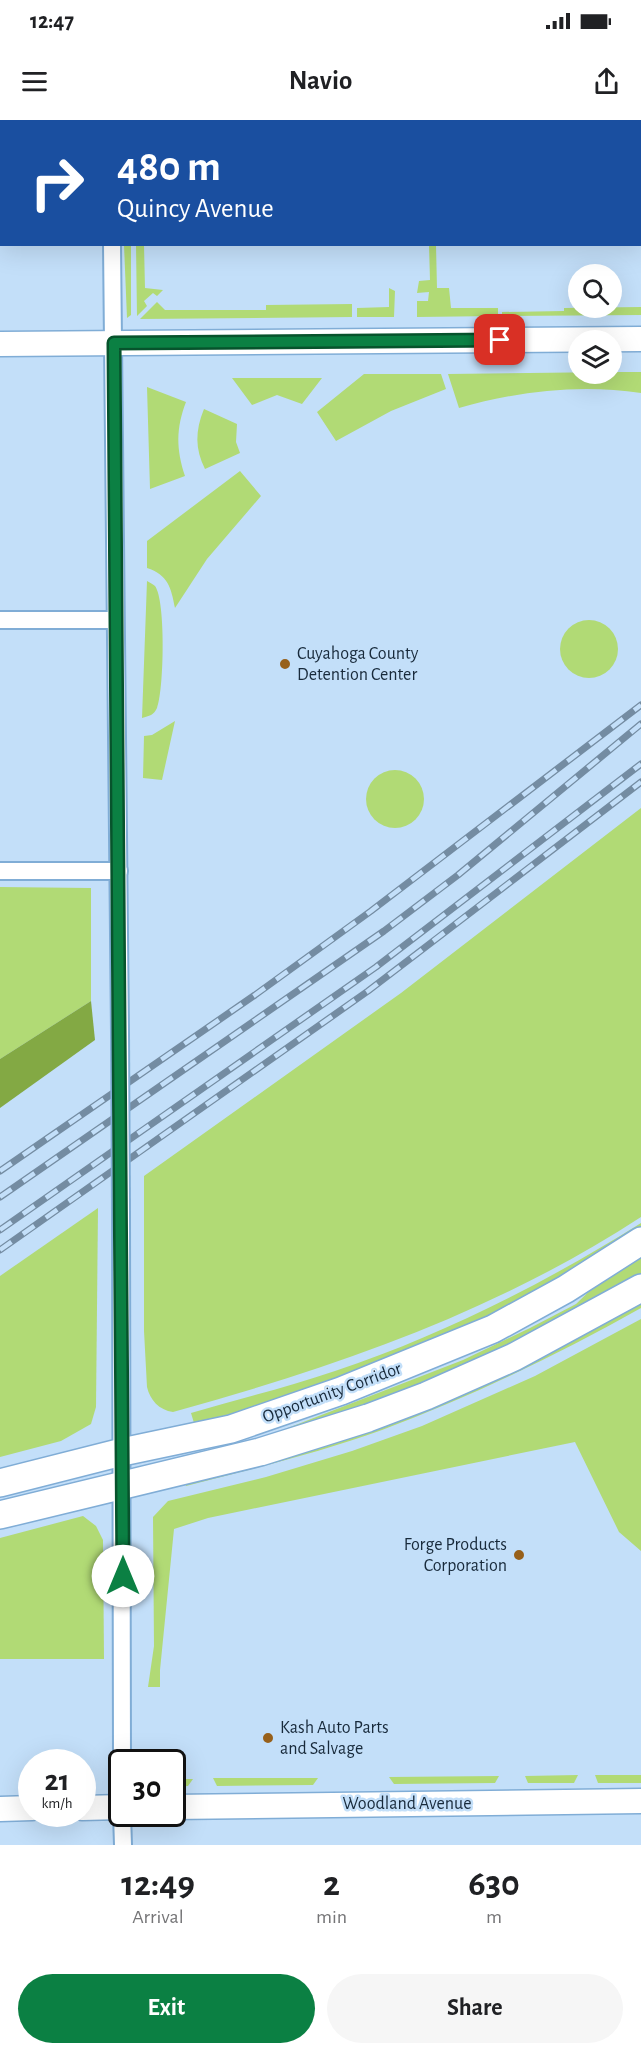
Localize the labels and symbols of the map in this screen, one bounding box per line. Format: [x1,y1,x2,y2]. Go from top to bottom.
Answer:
pin [474,314,525,365]
place label: Cuyahoga County Detention Center [297,645,419,684]
marker: Cuyahoga County Detention Center [278,657,292,671]
street label: Opportunity Corridor [260,1359,404,1427]
place label: Forge Products Corporation [404,1536,507,1575]
position arrow [91,1544,155,1608]
marker: Forge Products Corporation [512,1548,526,1562]
place label: Kash Auto Parts and Salvage [280,1719,389,1758]
marker: Kash Auto Parts and Salvage [261,1731,275,1745]
speed limit sign: 30 [108,1749,186,1827]
street label: Woodland Avenue [343,1795,471,1813]

